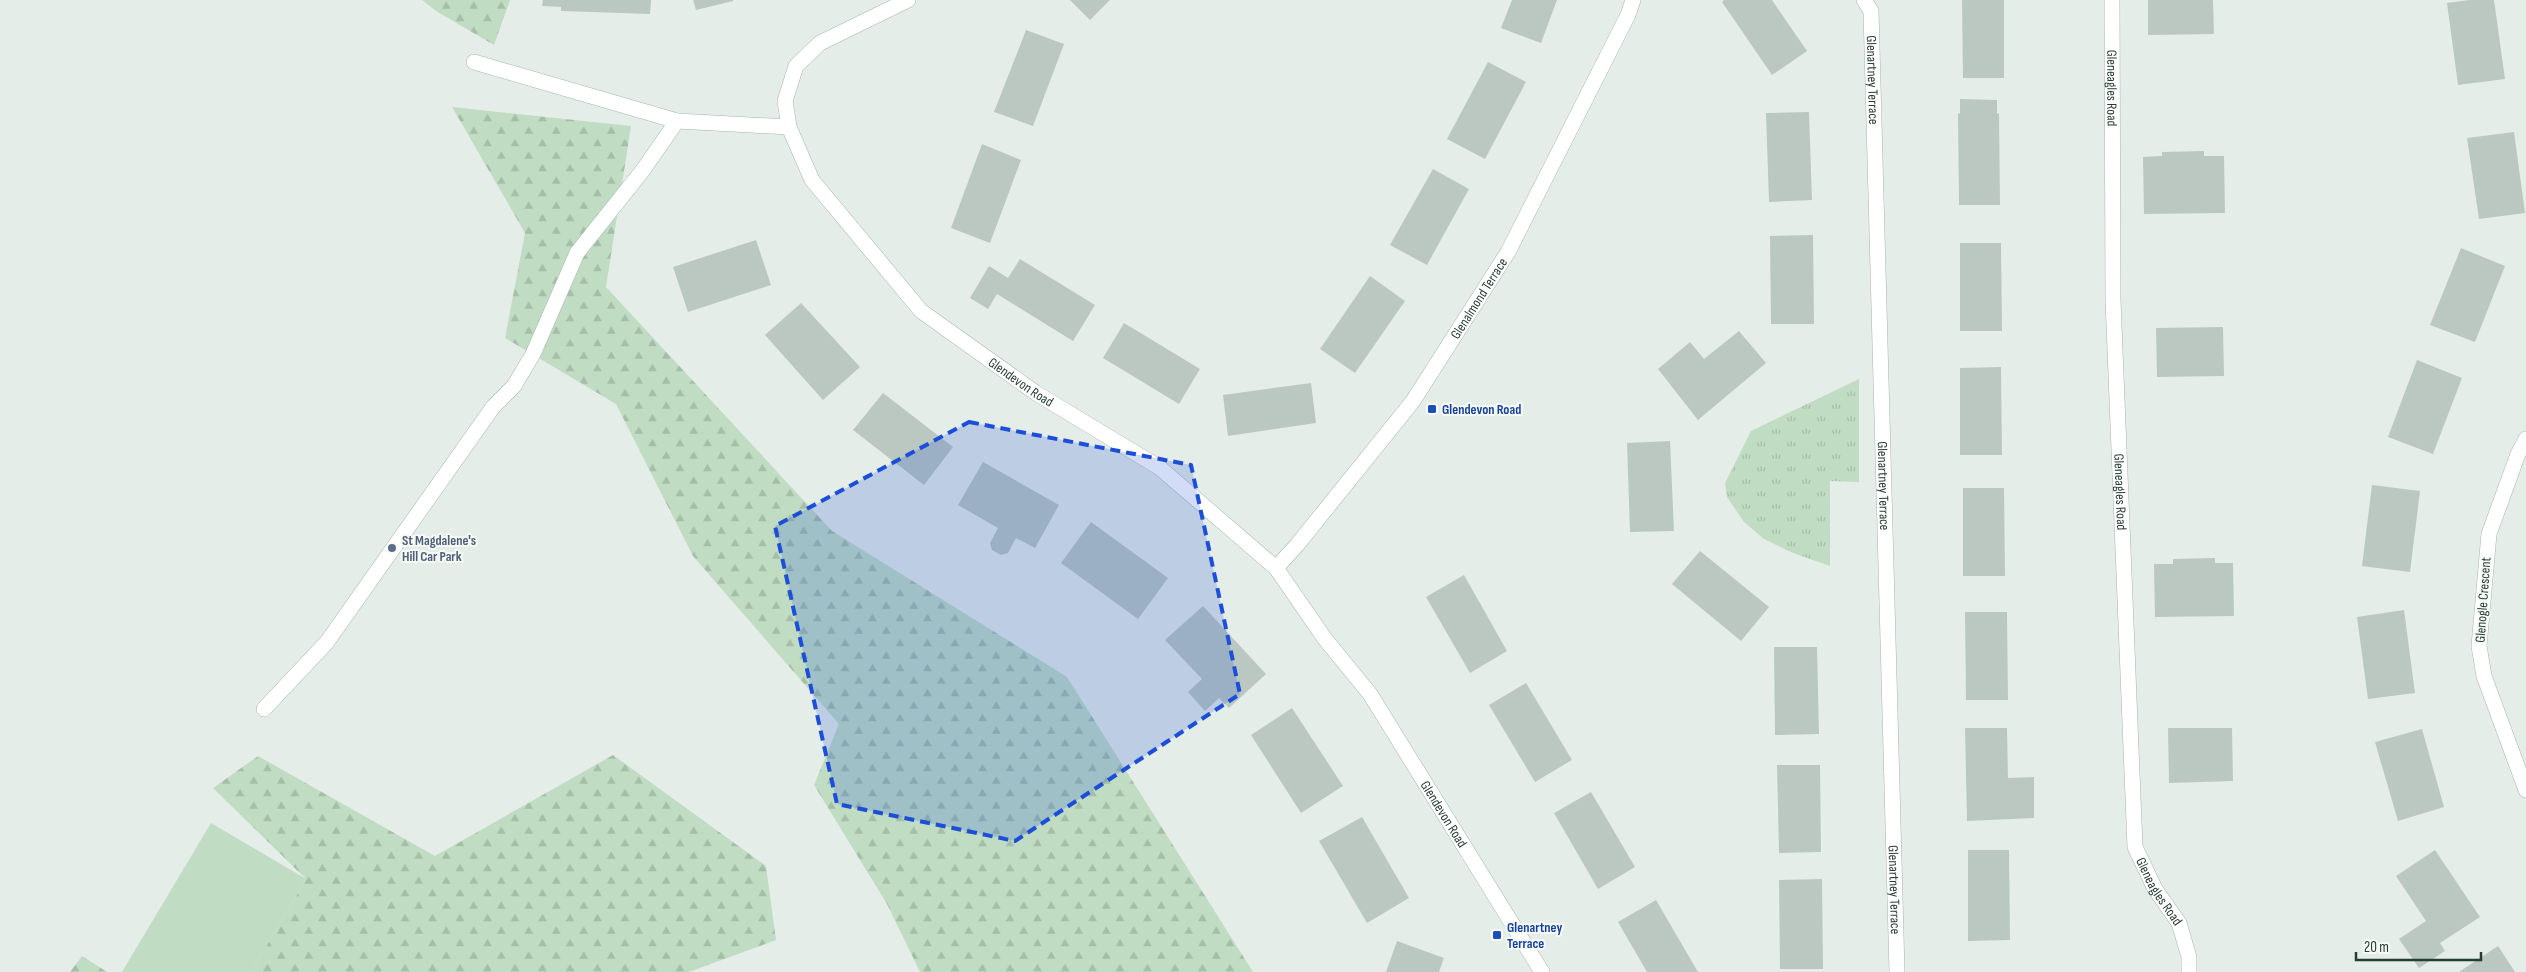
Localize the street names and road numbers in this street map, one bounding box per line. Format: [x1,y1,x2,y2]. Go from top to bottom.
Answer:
street label: Glenartney Terrace [1863,35,1883,125]
street label: Gleneagles Road [2104,50,2121,127]
street label: Glenalmond Terrace [1446,254,1511,342]
street label: Glendevon Road [985,353,1057,410]
street label: Glenartney Terrace [1874,441,1894,531]
street label: Gleneagles Road [2111,453,2131,531]
street label: Glenogle Crescent [2472,557,2494,643]
street label: Glendevon Road [1417,777,1471,851]
street label: Glenartney Terrace [1885,845,1904,934]
street label: Gleneagles Road [2133,854,2186,929]

